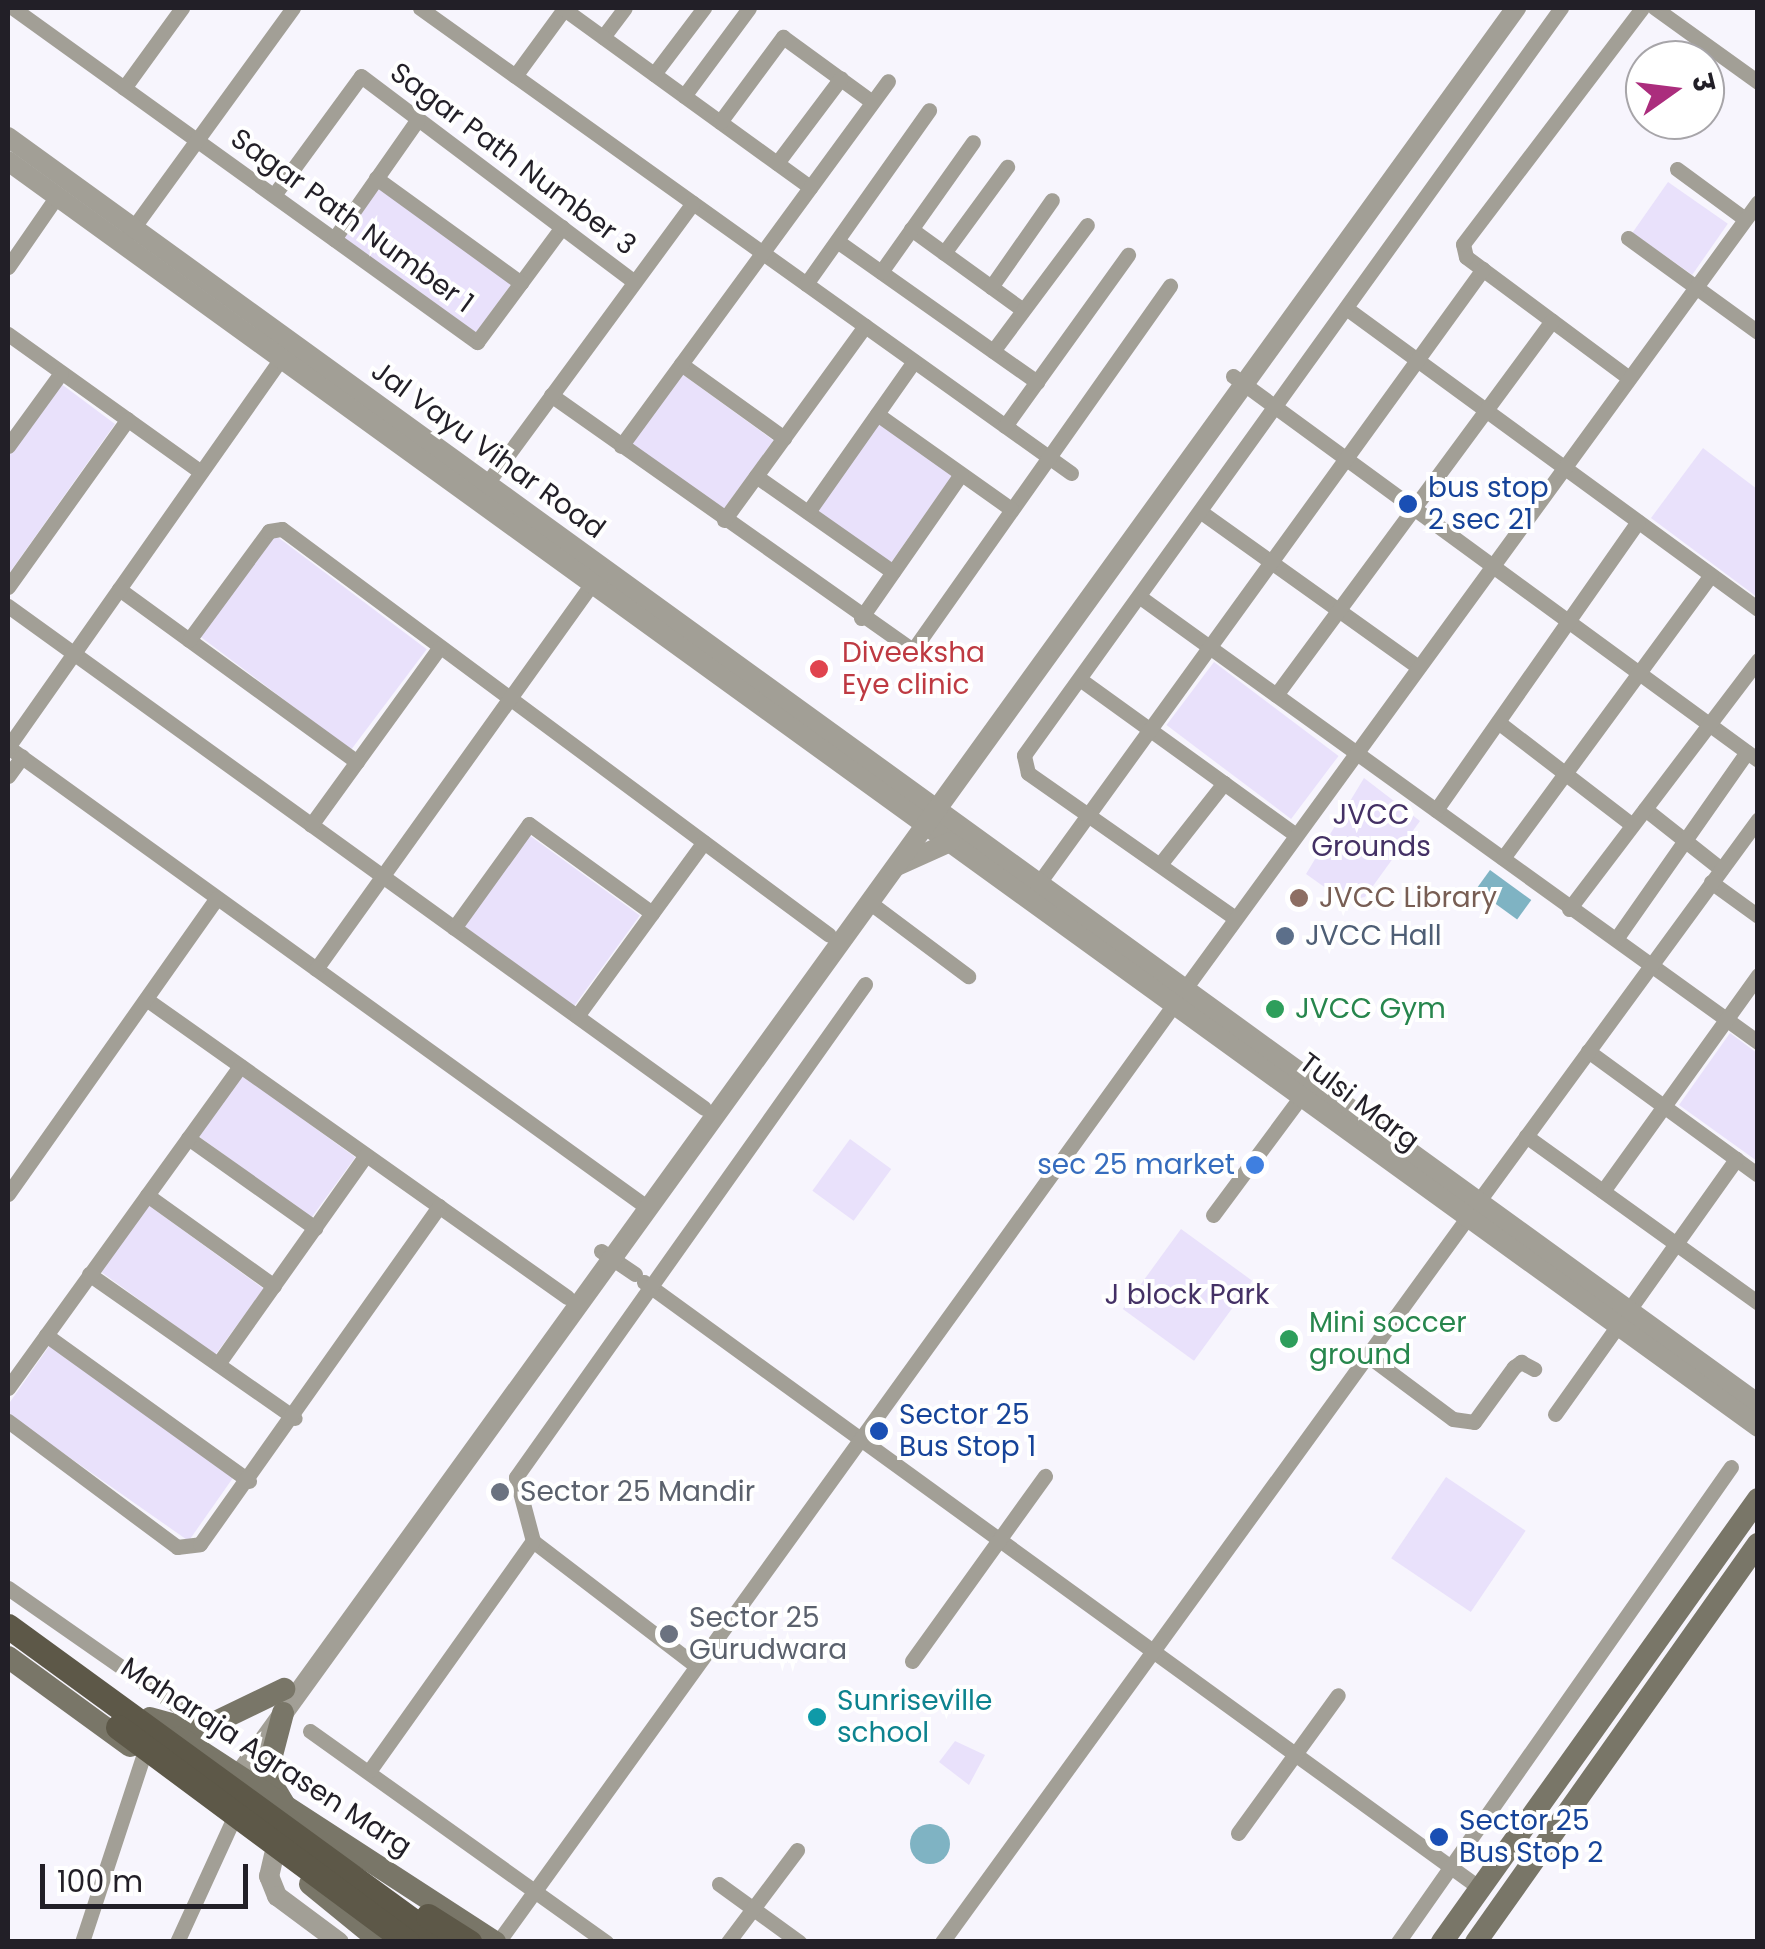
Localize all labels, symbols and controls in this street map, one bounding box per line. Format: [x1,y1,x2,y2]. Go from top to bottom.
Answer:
north arrow [1625,40,1725,140]
street label: Sagar Path Number 3 [383,56,643,262]
text: उ [1682,71,1723,95]
street label: Sagar Path Number 1 [224,122,480,320]
street label: Jal Vayu Vihar Road [365,354,611,546]
place label: bus stop 2 sec 21 [1428,471,1549,537]
marker: bus stop 2 sec 21 [1397,493,1419,515]
place label: Diveeksha Eye clinic [842,636,985,702]
marker: Diveeksha Eye clinic [806,656,832,682]
park label: JVCC Grounds [1311,798,1431,864]
place label: JVCC Library [1319,881,1497,915]
marker: JVCC Library [1288,887,1310,909]
place label: JVCC Hall [1305,919,1442,953]
marker: JVCC Hall [1274,925,1296,947]
place label: JVCC Gym [1295,992,1446,1026]
marker: JVCC Gym [1264,998,1286,1020]
street label: Tulsi Marg [1292,1046,1426,1158]
place label: sec 25 market [1037,1148,1235,1182]
marker: sec 25 market [1244,1154,1266,1176]
park label: J block Park [1105,1278,1269,1312]
place label: Mini soccer ground [1309,1306,1467,1372]
marker: Mini soccer ground [1278,1328,1300,1350]
place label: Sector 25 Bus Stop 1 [899,1398,1036,1464]
marker: Sector 25 Bus Stop 1 [868,1420,890,1442]
place label: Sector 25 Mandir [520,1475,755,1509]
marker: Sector 25 Mandir [489,1481,511,1503]
place label: Sector 25 Gurudwara [689,1601,847,1667]
marker: Sector 25 Gurudwara [658,1623,680,1645]
street label: Maharaja Agrasen Marg [114,1650,418,1864]
place label: Sunriseville school [837,1684,992,1750]
marker: Sunriseville school [806,1706,828,1728]
place label: Sector 25 Bus Stop 2 [1459,1804,1603,1870]
marker: Sector 25 Bus Stop 2 [1428,1826,1450,1848]
scale bar [45,1844,252,1906]
text: 100 m [57,1860,143,1903]

